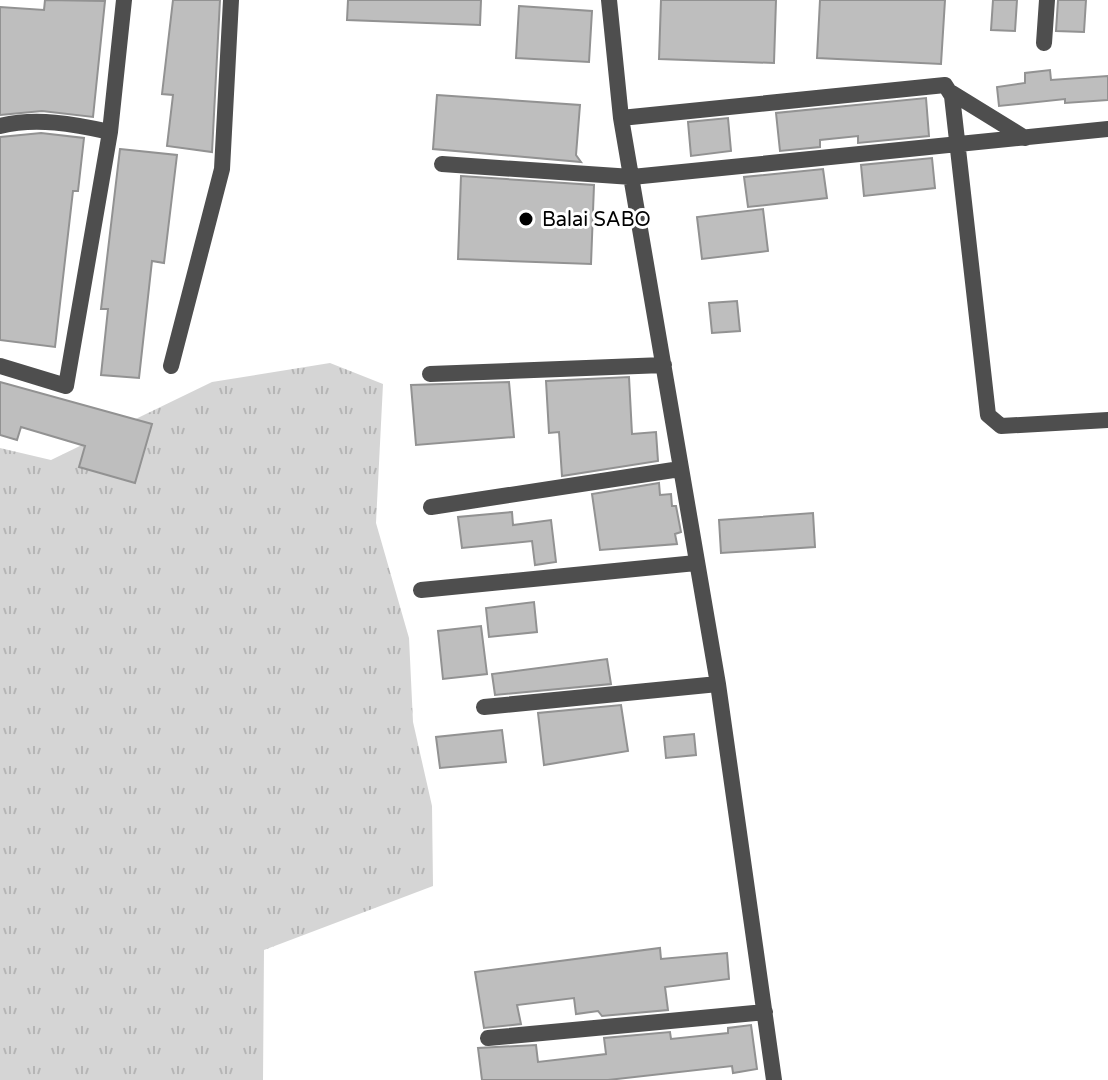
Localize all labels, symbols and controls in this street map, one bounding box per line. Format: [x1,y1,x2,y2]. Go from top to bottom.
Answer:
place label: Balai SABO [542,208,651,232]
marker: Balai SABO [517,210,535,228]

